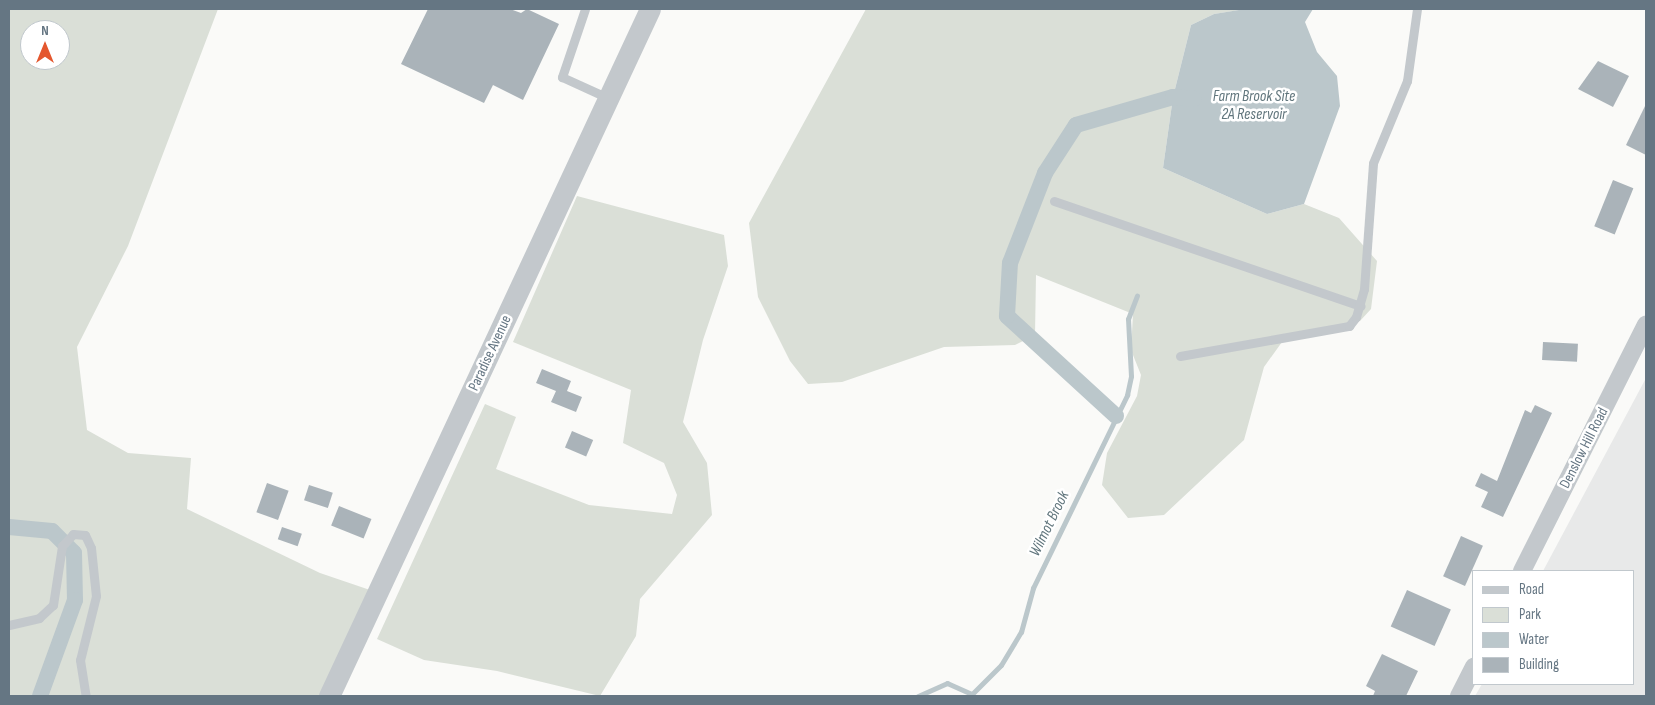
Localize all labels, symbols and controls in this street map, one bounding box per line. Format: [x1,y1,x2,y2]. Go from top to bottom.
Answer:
north arrow [20,20,70,70]
text: N [41,22,49,39]
water label: Farm Brook Site 2A Reservoir [1213,87,1295,125]
street label: Paradise Avenue [465,312,515,394]
street label: Denslow Hill Road [1556,405,1612,491]
water label: Wilmot Brook [1026,488,1074,560]
legend [1472,570,1635,685]
text: Road [1519,580,1544,599]
text: Park [1519,605,1541,624]
text: Water [1519,630,1549,649]
text: Building [1519,655,1559,674]

